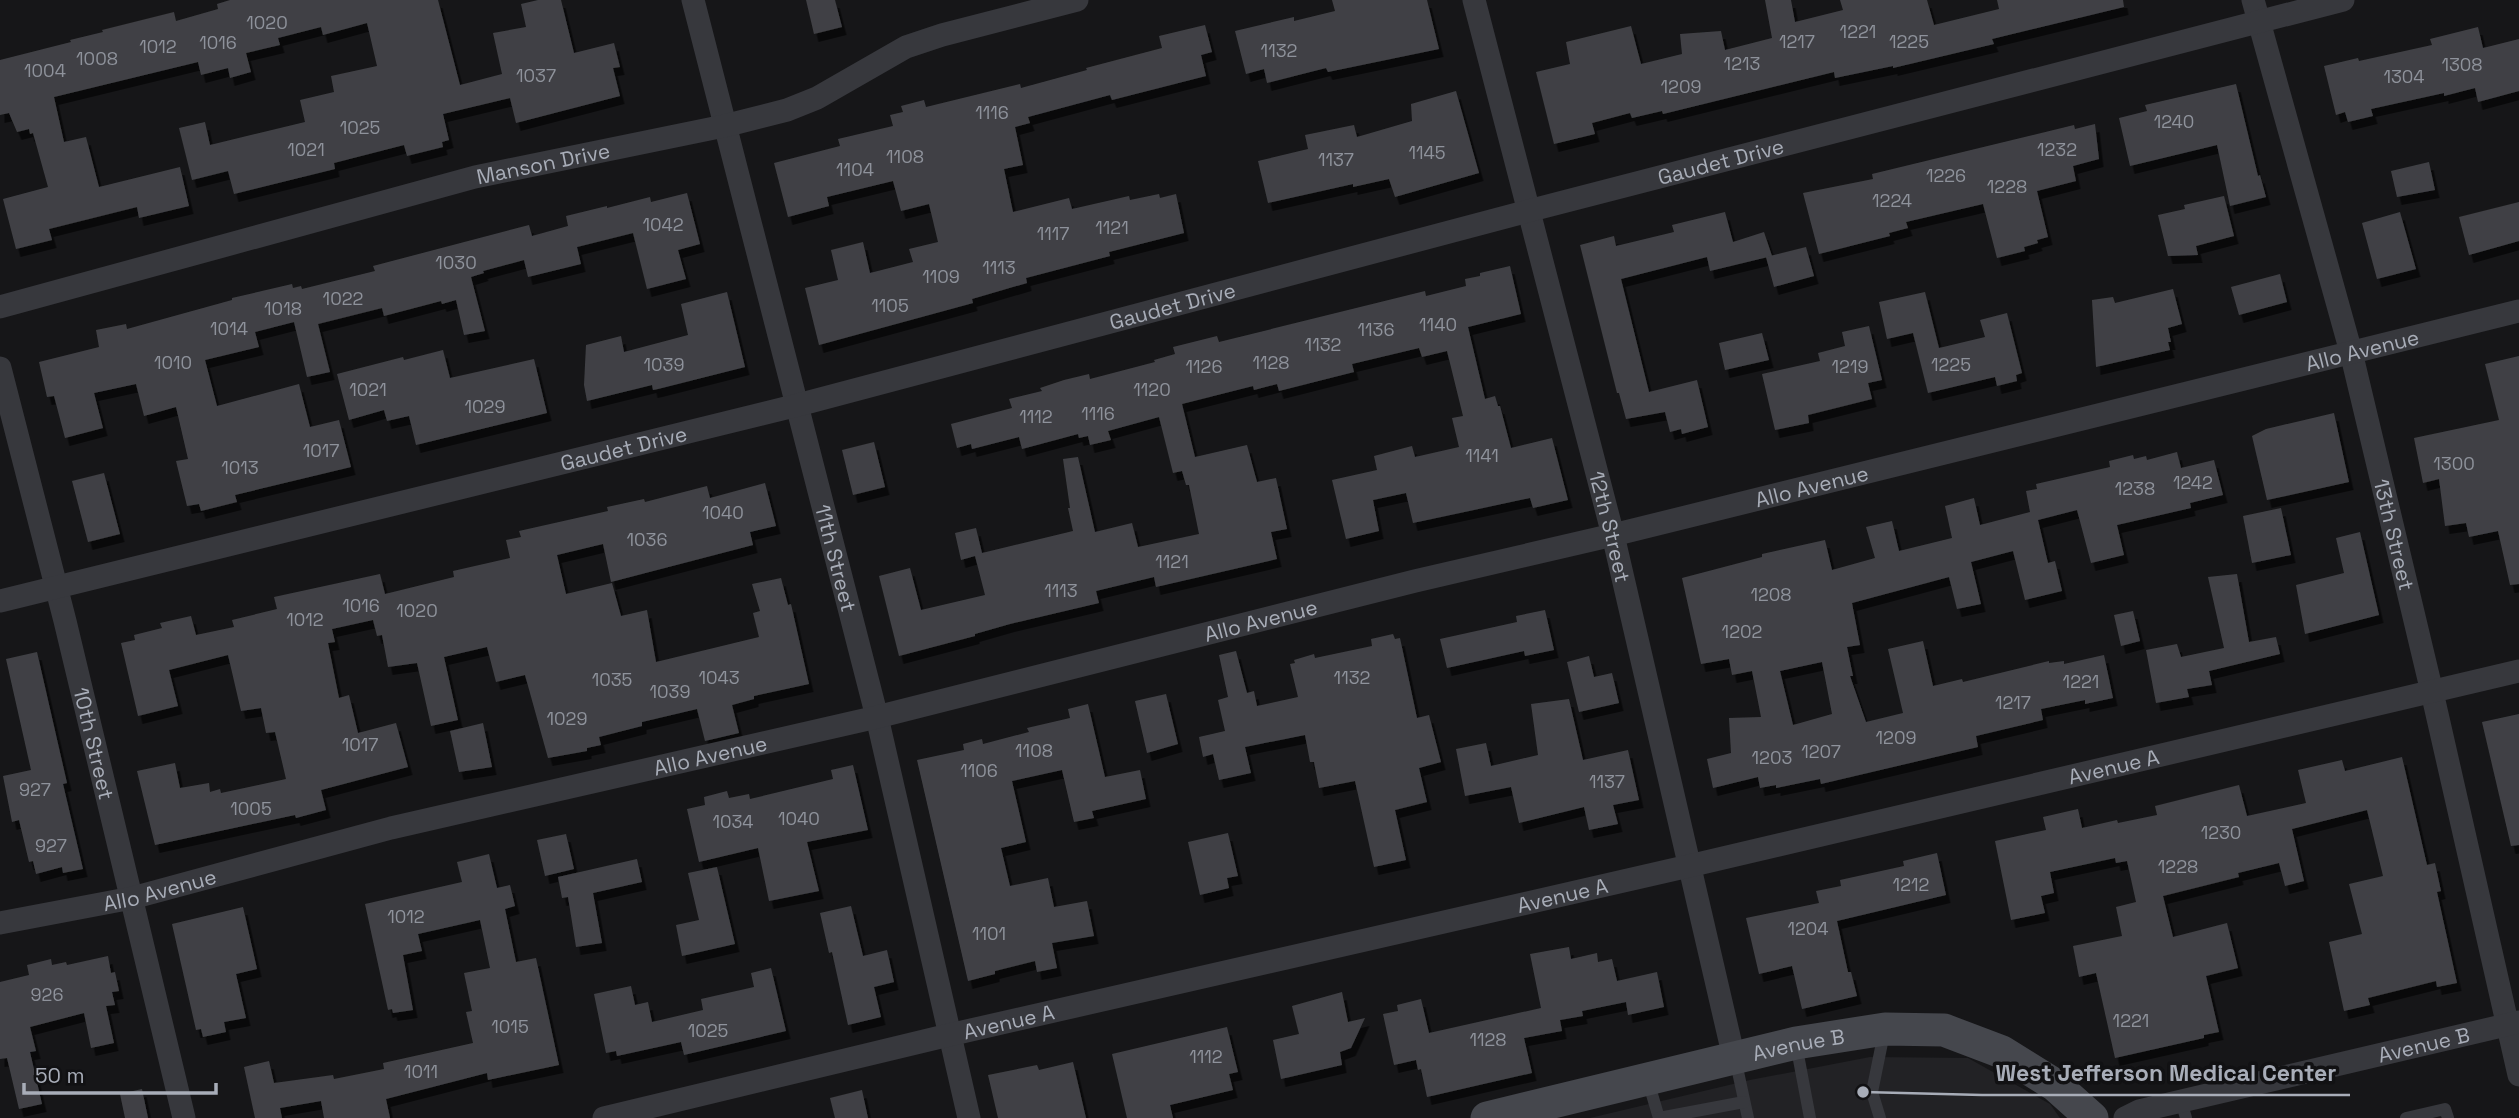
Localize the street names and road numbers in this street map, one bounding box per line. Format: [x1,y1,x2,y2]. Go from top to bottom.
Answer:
street label: Gaudet Drive [1655,132,1787,190]
street label: Manson Drive [474,136,612,190]
street label: Gaudet Drive [1106,276,1238,335]
street label: Allo Avenue [2303,323,2422,377]
street label: Gaudet Drive [557,419,690,476]
street label: Allo Avenue [1752,459,1871,513]
street label: 12th Street [1583,468,1637,585]
street label: 13th Street [2368,476,2421,593]
street label: 11th Street [809,501,863,614]
street label: Allo Avenue [1201,593,1320,647]
street label: 10th Street [68,685,121,802]
street label: Allo Avenue [651,729,770,781]
street label: Avenue A [2065,743,2162,790]
street label: Allo Avenue [101,862,219,917]
street label: Avenue A [1514,871,1610,918]
street label: Avenue A [960,998,1057,1045]
street label: Avenue B [2375,1021,2472,1068]
street label: Avenue B [1749,1022,1846,1067]

